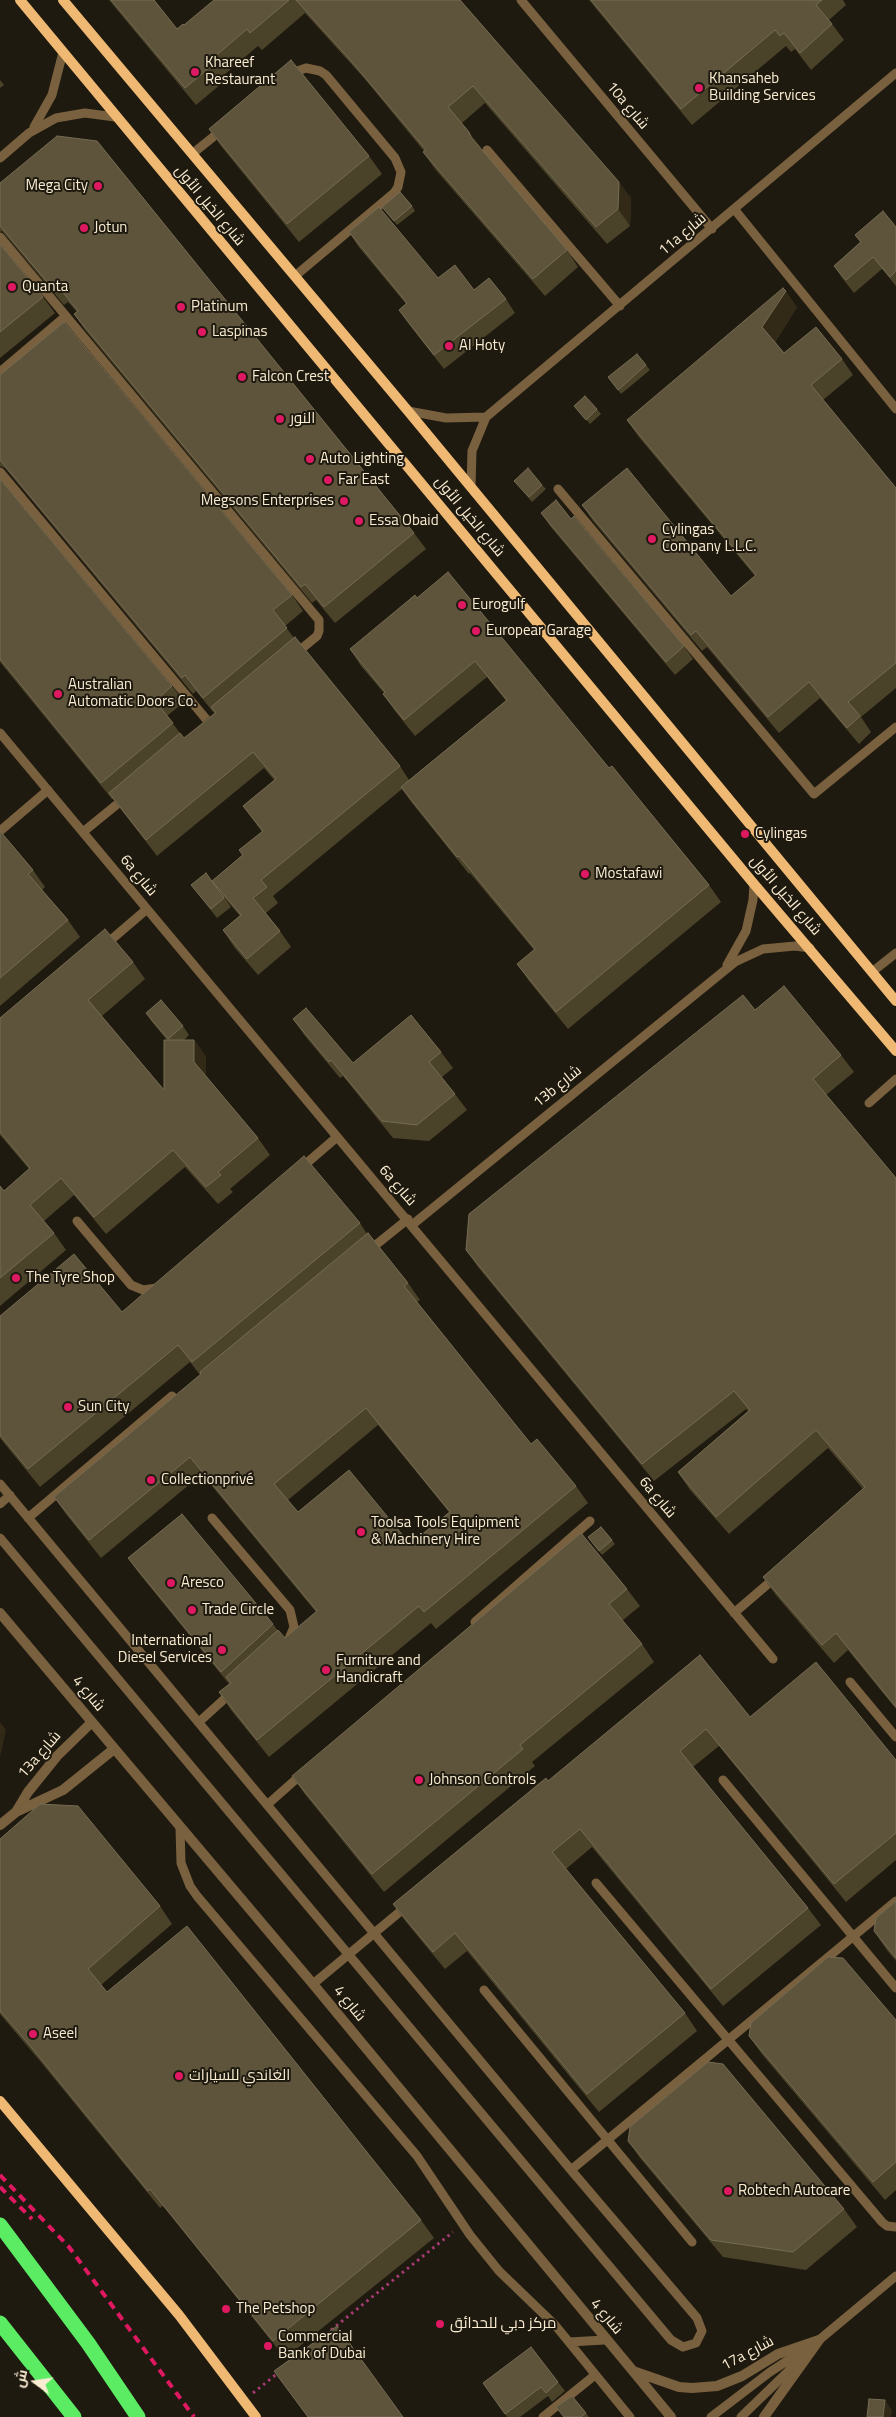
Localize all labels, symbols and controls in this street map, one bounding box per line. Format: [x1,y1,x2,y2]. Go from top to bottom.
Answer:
place label: Khareef Restaurant [205,54,275,89]
marker: Khareef Restaurant [189,66,201,78]
place label: Khansaheb Building Services [709,70,816,105]
street label: 10a شارع [602,79,652,133]
marker: Khansaheb Building Services [693,82,705,94]
street label: شارع الخيل الأول [170,162,248,250]
place label: Mega City [25,177,88,195]
marker: Mega City [92,180,104,192]
street label: 11a شارع [656,210,710,260]
place label: Jotun [94,219,127,237]
marker: Jotun [78,222,90,234]
place label: Quanta [22,278,68,296]
marker: Quanta [6,281,18,293]
place label: Platinum [191,298,248,316]
marker: Platinum [175,301,187,313]
place label: Laspinas [212,323,267,341]
marker: Laspinas [196,326,208,338]
place label: Al Hoty [459,337,505,355]
marker: Al Hoty [443,340,455,352]
place label: Falcon Crest [252,368,329,386]
marker: Falcon Crest [236,371,248,383]
place label: النور [290,410,315,428]
marker: النور [274,413,286,425]
place label: Auto Lighting [320,450,404,468]
marker: Auto Lighting [304,453,316,465]
place label: Far East [338,471,389,489]
street label: شارع الخيل الأول [430,473,508,561]
marker: Far East [322,474,334,486]
place label: Megsons Enterprises [201,492,334,510]
marker: Megsons Enterprises [338,495,350,507]
place label: Essa Obaid [369,512,439,530]
marker: Essa Obaid [353,515,365,527]
place label: Cylingas Company L.L.C. [662,521,756,556]
marker: Cylingas Company L.L.C. [646,533,658,545]
place label: Eurogulf [472,596,525,614]
marker: Eurogulf [456,599,468,611]
place label: Europear Garage [486,622,591,640]
marker: Europear Garage [470,625,482,637]
place label: Australian Automatic Doors Co. [68,676,197,711]
marker: Australian Automatic Doors Co. [52,688,64,700]
place label: Cylingas [755,825,807,843]
marker: Cylingas [739,828,751,840]
street label: 6a شارع [116,852,160,900]
street label: شارع الخيل الأول [746,853,824,939]
place label: Mostafawi [595,865,662,883]
marker: Mostafawi [579,868,591,880]
street label: 13b شارع [530,1062,586,1112]
street label: 6a شارع [374,1162,420,1210]
place label: The Tyre Shop [26,1269,115,1287]
marker: The Tyre Shop [10,1272,22,1284]
place label: Sun City [78,1398,129,1416]
marker: Sun City [62,1401,74,1413]
place label: Collectionprivé [161,1471,254,1489]
marker: Collectionprivé [145,1474,157,1486]
street label: 6a شارع [635,1474,679,1522]
place label: Toolsa Tools Equipment & Machinery Hire [371,1514,519,1549]
marker: Toolsa Tools Equipment & Machinery Hire [355,1526,367,1538]
place label: Aresco [181,1574,224,1592]
marker: Aresco [165,1577,177,1589]
place label: Trade Circle [202,1601,274,1619]
marker: Trade Circle [186,1604,198,1616]
place label: International Diesel Services [118,1632,212,1667]
marker: International Diesel Services [216,1644,228,1656]
place label: Furniture and Handicraft [336,1652,421,1687]
marker: Furniture and Handicraft [320,1664,332,1676]
street label: شارع 4 [68,1673,108,1715]
street label: 13a شارع [15,1728,65,1782]
place label: Johnson Controls [429,1771,536,1789]
marker: Johnson Controls [413,1774,425,1786]
street label: شارع 4 [329,1982,369,2026]
place label: Aseel [43,2025,78,2043]
marker: Aseel [27,2028,39,2040]
place label: الغاندي للسيارات [189,2067,290,2085]
marker: الغاندي للسيارات [173,2070,185,2082]
place label: Robtech Autocare [738,2182,850,2200]
marker: Robtech Autocare [722,2185,734,2197]
street label: شارع 4 [586,2296,626,2338]
place label: The Petshop [236,2300,315,2318]
marker: The Petshop [220,2303,232,2315]
place label: مركز دبي للحدائق [450,2315,556,2333]
marker: مركز دبي للحدائق [434,2318,446,2330]
place label: Commercial Bank of Dubai [278,2328,366,2363]
street label: 17a شارع [719,2333,777,2375]
marker: Commercial Bank of Dubai [262,2340,274,2352]
north arrow [10,2357,60,2407]
text: ش [8,2367,32,2390]

